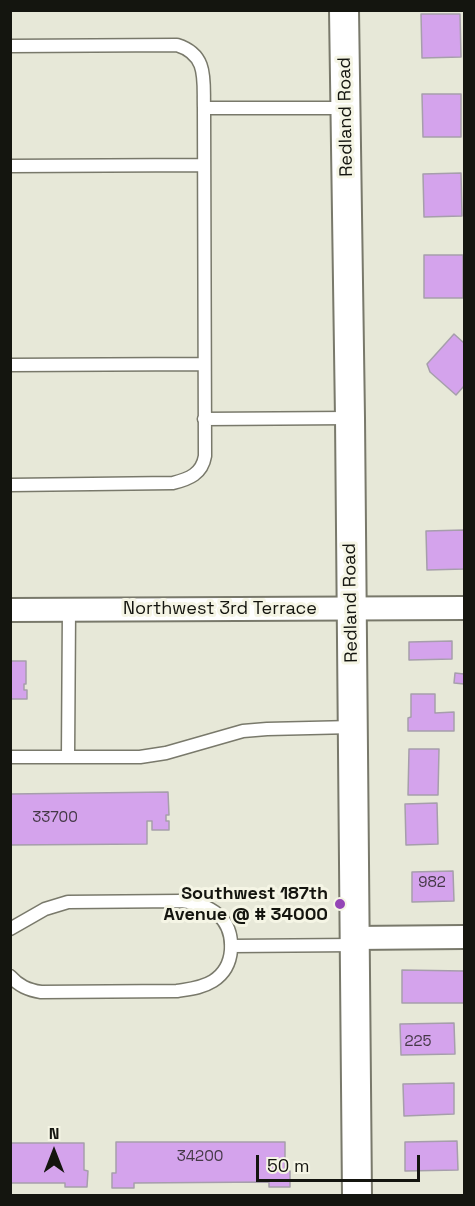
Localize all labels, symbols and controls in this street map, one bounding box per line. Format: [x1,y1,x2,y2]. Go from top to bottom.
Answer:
street label: Redland Road [334,57,358,177]
street label: Redland Road [339,543,363,663]
street label: Northwest 3rd Terrace [123,598,317,620]
house number: 33700 [32,809,78,827]
house number: 982 [418,874,446,892]
place label: Southwest 187th Avenue @ # 34000 [164,883,328,926]
marker: Southwest 187th Avenue @ # 34000 [333,897,347,911]
house number: 225 [404,1033,432,1051]
north arrow [24,1122,84,1182]
text: N [49,1123,59,1144]
scale bar [259,1143,422,1181]
house number: 34200 [177,1148,223,1166]
text: 50 m [267,1154,309,1177]

